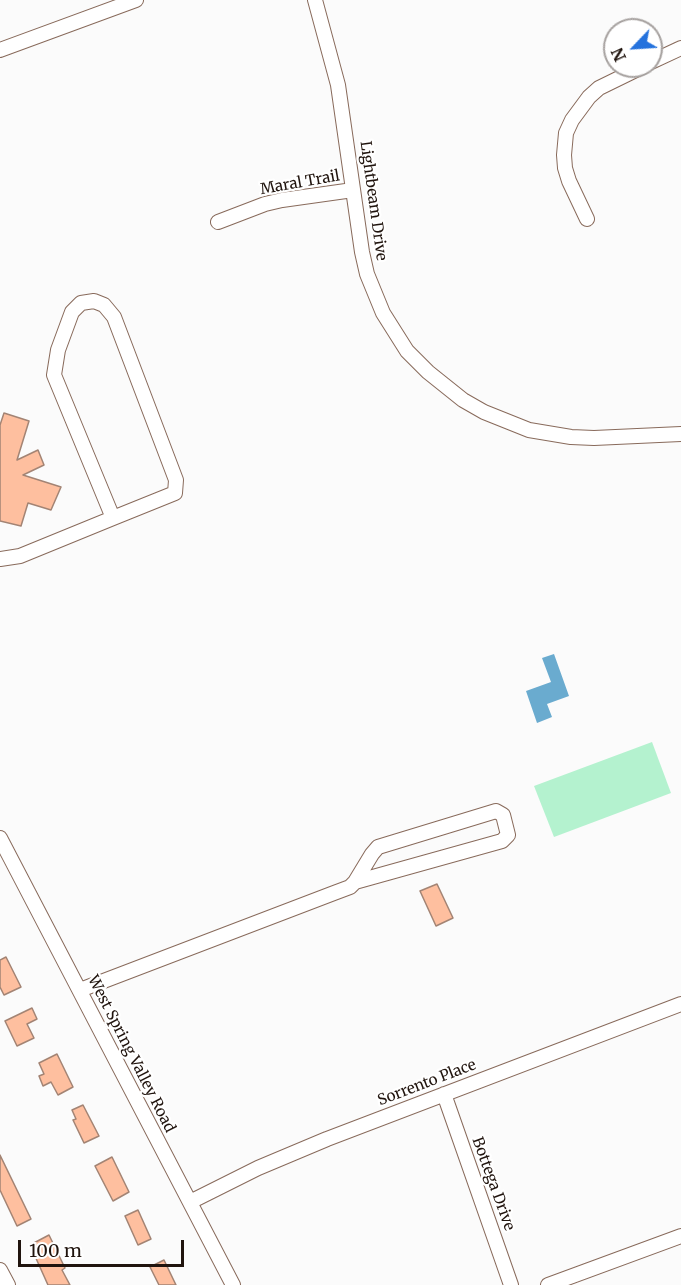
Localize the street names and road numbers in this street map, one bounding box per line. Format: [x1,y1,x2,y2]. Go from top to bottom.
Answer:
street label: Lightbeam Drive [356,140,390,262]
street label: Maral Trail [259,167,341,199]
street label: West Spring Valley Road [83,972,179,1136]
street label: Sorrento Place [375,1056,479,1110]
street label: Bottega Drive [468,1135,518,1233]

